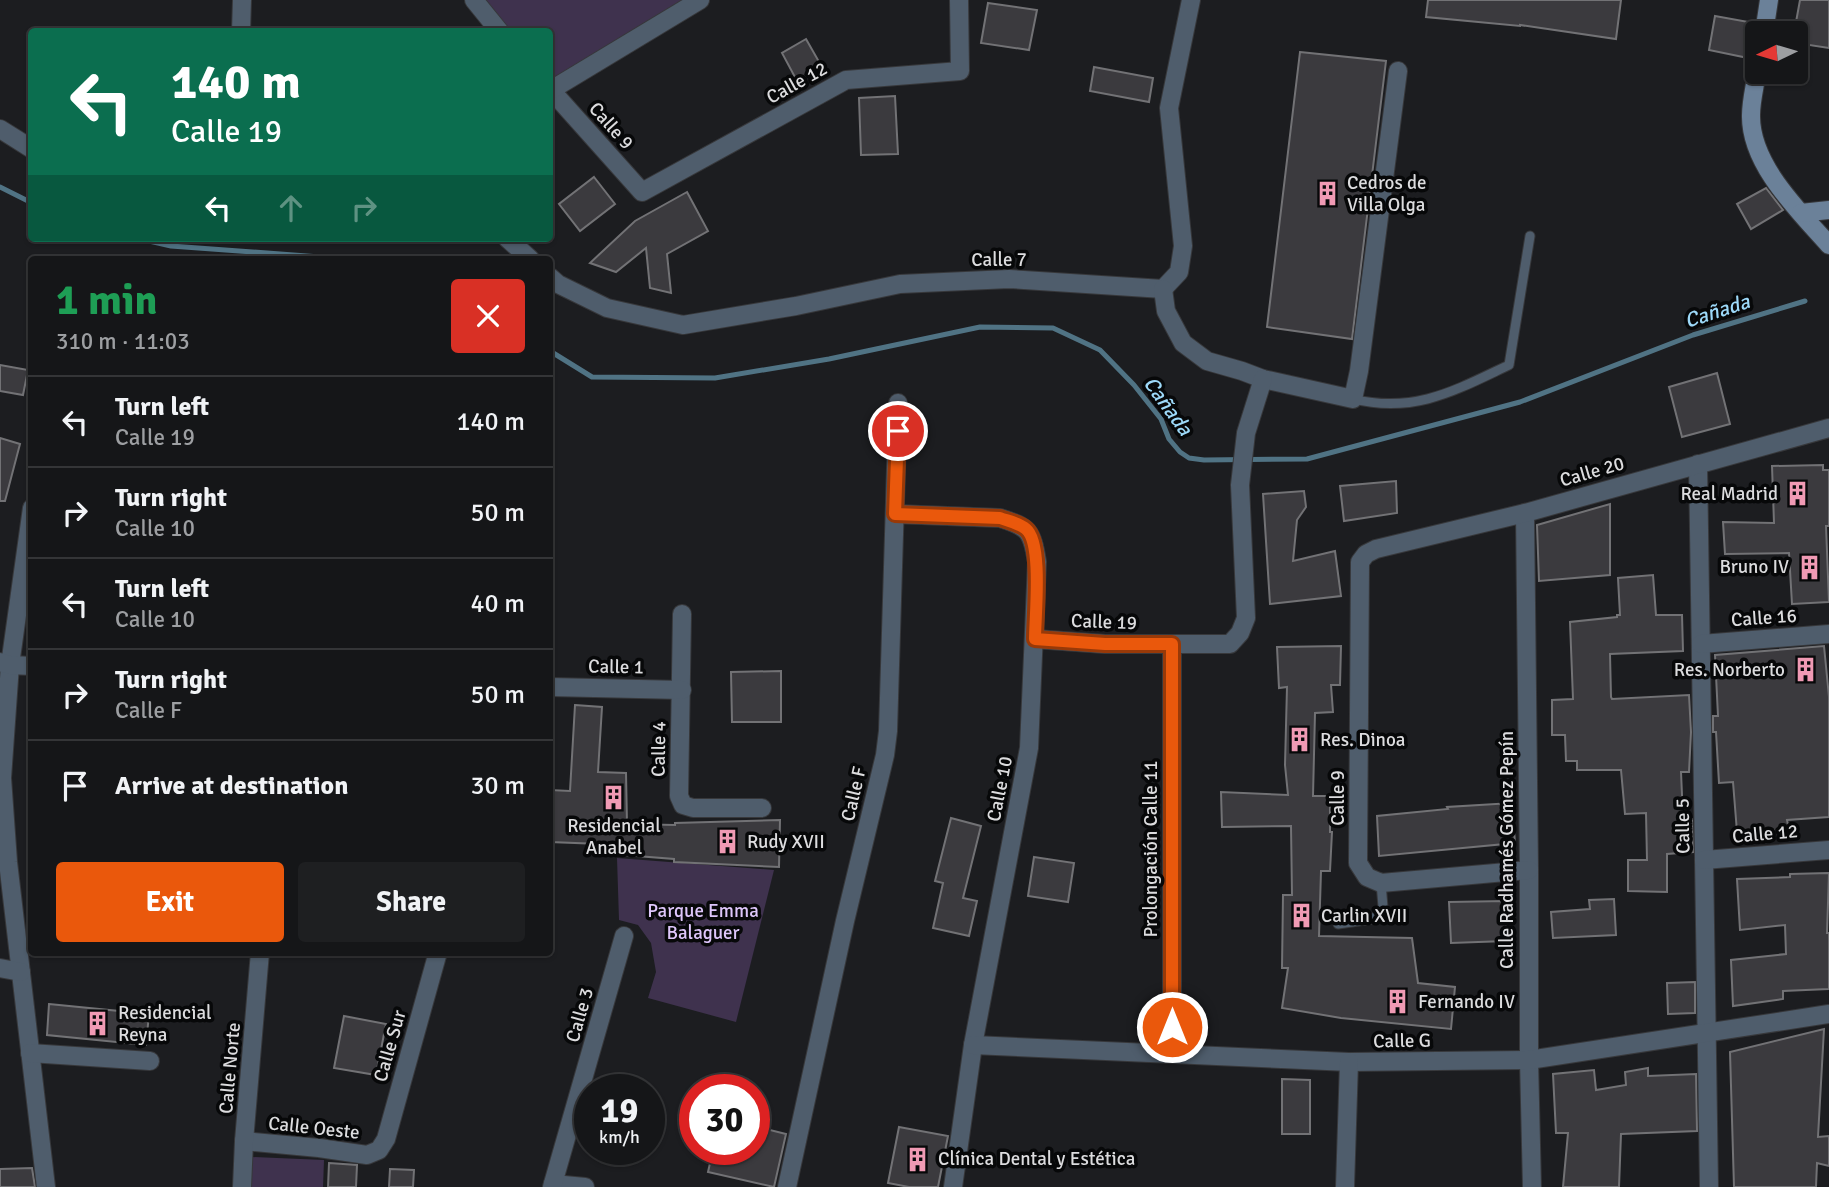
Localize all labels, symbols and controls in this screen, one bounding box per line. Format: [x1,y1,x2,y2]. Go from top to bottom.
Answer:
north arrow [1745,21,1808,84]
map controls [1745,21,1808,84]
text: 140 m [171,52,301,112]
icon: left [56,56,147,147]
street label: Calle 12 [762,57,832,109]
street label: Calle 9 [583,97,639,155]
text: Calle 19 [171,112,282,151]
place label: Cedros de Villa Olga [1347,171,1427,217]
building icon: Cedros de Villa Olga [1313,180,1341,208]
icon: left [199,189,237,227]
icon: ahead [272,189,310,227]
icon: right [345,189,383,227]
street label: Calle 7 [971,248,1027,272]
text: 1 min [56,275,157,326]
button: close [451,279,525,353]
water label: Cañada [1681,288,1754,334]
text: 310 m · 11:03 [56,327,190,356]
water label: Cañada [1138,371,1199,442]
text: Turn left [115,391,209,423]
pin [868,401,928,461]
icon: left [56,403,94,441]
text: 140 m [456,406,525,438]
icon: arrive [879,412,917,450]
text: Calle 19 [115,423,195,452]
street label: Calle 20 [1557,451,1627,493]
building icon: Real Madrid [1784,480,1812,508]
text: Turn right [115,482,227,514]
place label: Real Madrid [1680,482,1778,506]
icon: right [56,494,94,532]
text: 50 m [470,497,525,529]
text: Calle 10 [115,514,195,543]
building icon: Bruno IV [1795,553,1823,581]
place label: Bruno IV [1719,555,1789,579]
text: Turn left [115,573,209,605]
icon: left [56,585,94,623]
text: 40 m [470,588,525,620]
street label: Calle 16 [1730,604,1798,632]
text: Calle 10 [115,605,195,634]
street label: Calle 19 [1071,609,1137,635]
street label: Calle 1 [588,655,644,679]
building icon: Res. Norberto [1791,656,1819,684]
place label: Res. Norberto [1674,658,1785,682]
text: Turn right [115,664,227,696]
icon: right [56,676,94,714]
text: 50 m [470,679,525,711]
text: Calle F [115,696,182,725]
street label: Calle 4 [647,721,671,777]
building icon: Res. Dinoa [1286,726,1314,754]
place label: Res. Dinoa [1320,728,1406,752]
street label: Calle Radhamés Gómez Pepín [1495,731,1519,969]
street label: Calle 10 [982,754,1018,824]
street label: Prolongación Calle 11 [1139,761,1163,937]
street label: Calle F [836,764,872,824]
icon: arrive [56,767,94,805]
text: Arrive at destination [115,770,348,802]
text: 30 m [470,770,525,802]
street label: Calle 9 [1326,770,1350,826]
building icon: Residencial Anabel [600,784,628,812]
street label: Calle 5 [1671,798,1695,854]
place label: Residencial Anabel [567,814,661,860]
street label: Calle 12 [1731,819,1799,849]
building icon: Rudy XVII [713,828,741,856]
place label: Rudy XVII [747,830,825,854]
button: Exit [56,862,284,942]
button: Share [298,862,525,942]
park label: Parque Emma Balaguer [647,899,759,945]
building icon: Carlin XVII [1287,902,1315,930]
place label: Carlin XVII [1321,904,1407,928]
street label: Calle 3 [561,985,599,1045]
building icon: Fernando IV [1384,988,1412,1016]
position arrow [1135,990,1209,1064]
place label: Fernando IV [1418,990,1515,1014]
place label: Residencial Reyna [118,1001,212,1047]
street label: Calle Sur [368,1007,412,1085]
building icon: Residencial Reyna [84,1010,112,1038]
street label: Calle Norte [214,1021,246,1115]
street label: Calle G [1373,1028,1431,1054]
speed limit sign: 30 [679,1074,770,1165]
text: 19 [601,1089,638,1132]
street label: Calle Oeste [267,1111,361,1145]
text: km/h [599,1126,640,1148]
building icon: Clínica Dental y Estética [904,1145,932,1173]
place label: Clínica Dental y Estética [938,1147,1135,1171]

